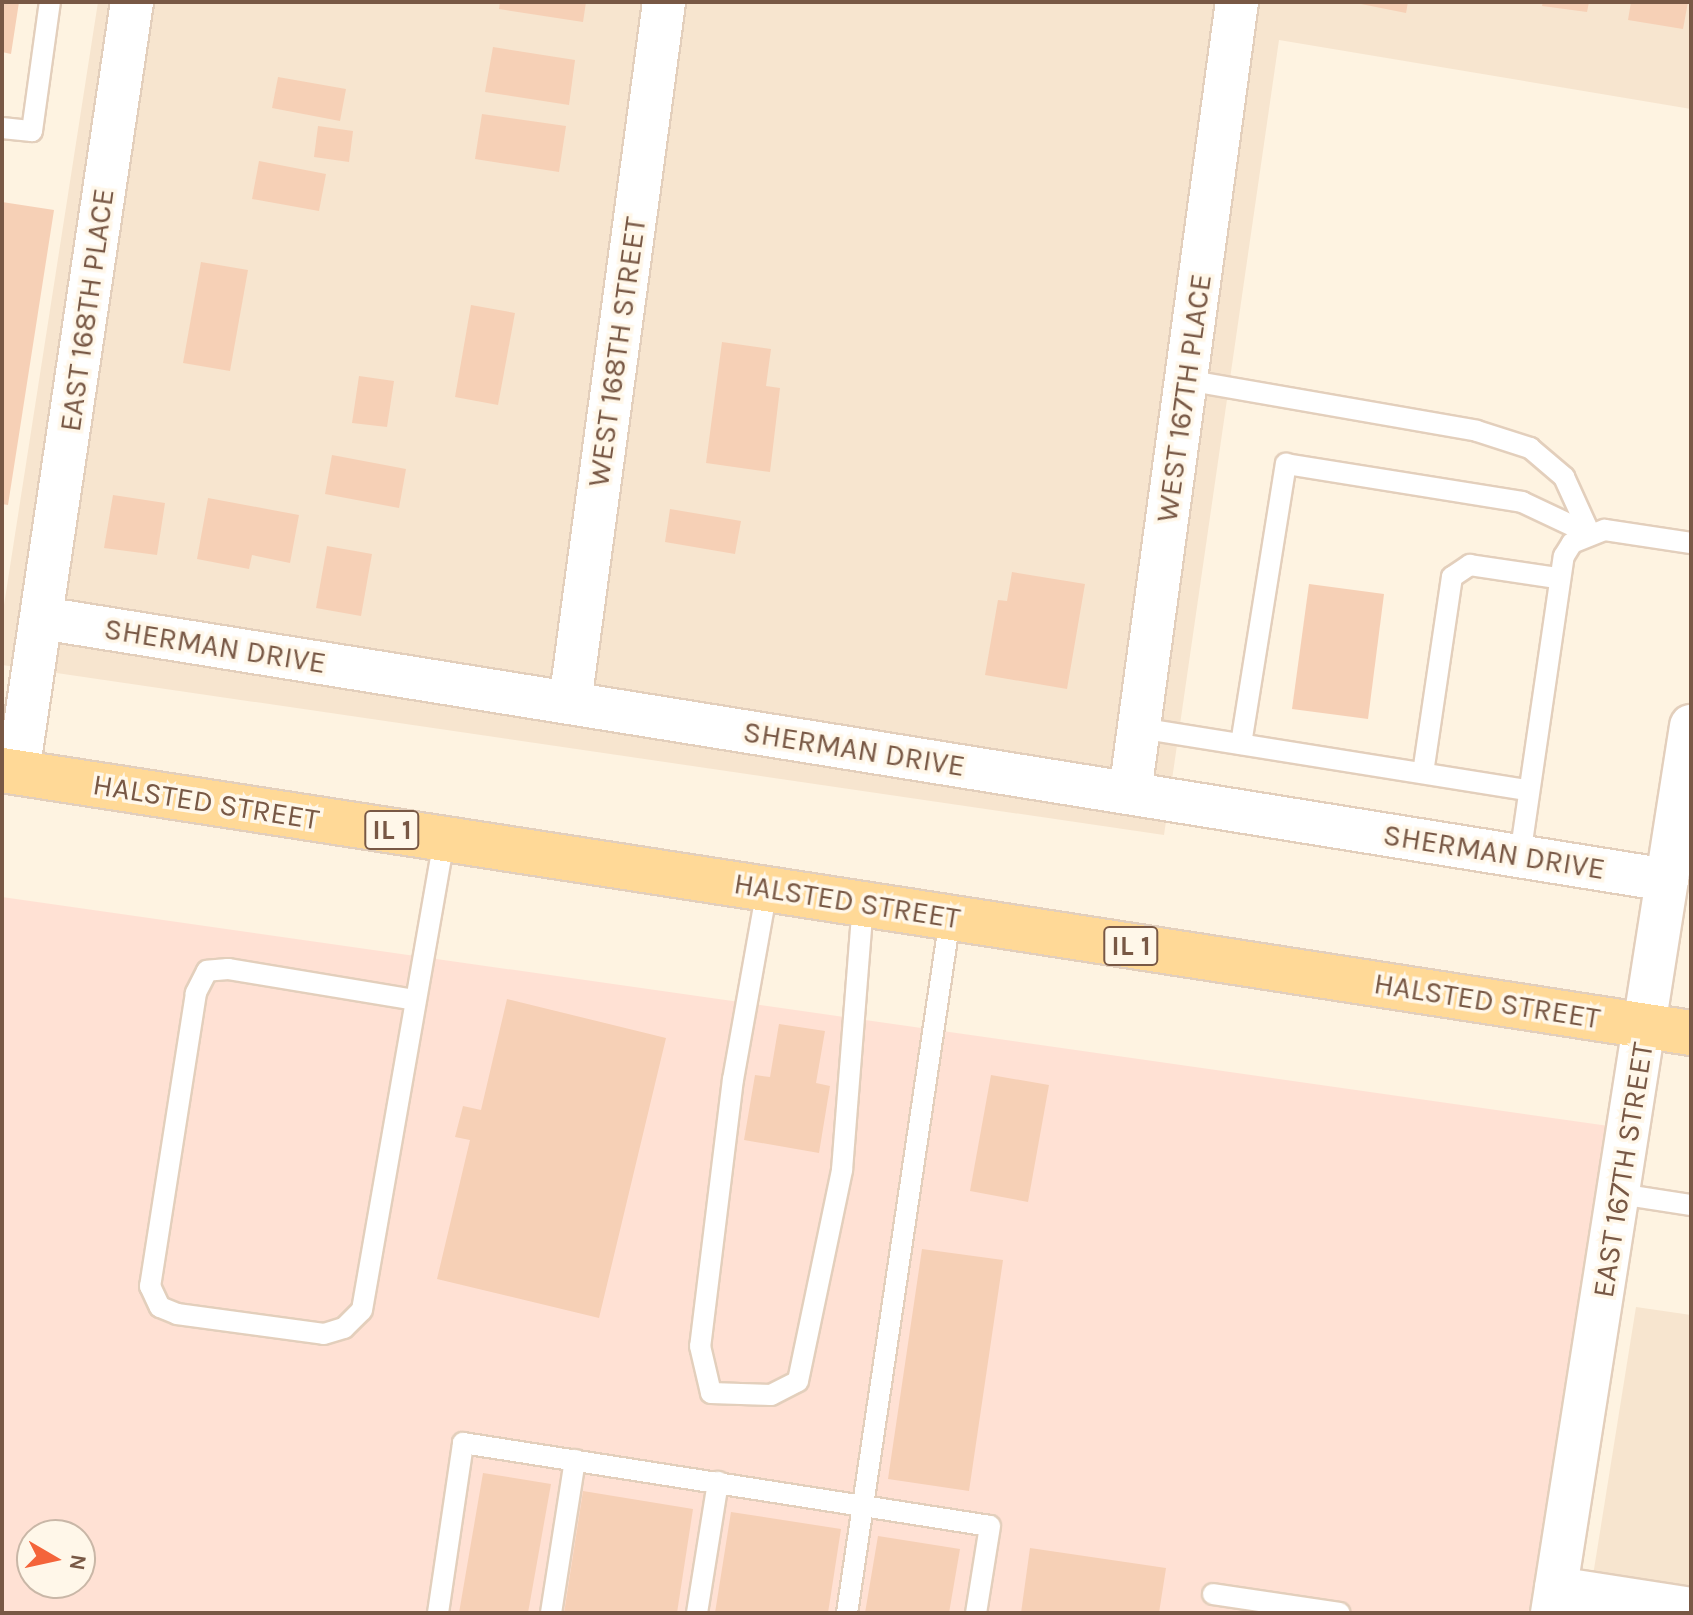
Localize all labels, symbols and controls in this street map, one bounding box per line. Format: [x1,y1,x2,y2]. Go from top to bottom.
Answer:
street label: EAST 168TH PLACE [52,186,122,434]
street label: WEST 168TH STREET [580,215,654,489]
street label: WEST 167TH PLACE [1149,271,1219,525]
street label: SHERMAN DRIVE [102,611,328,681]
street label: SHERMAN DRIVE [741,714,967,784]
street label: HALSTED STREET [90,766,322,838]
road number: IL 1 [364,806,420,854]
street label: SHERMAN DRIVE [1381,817,1607,887]
street label: HALSTED STREET [731,865,963,937]
road number: IL 1 [1103,922,1159,970]
street label: HALSTED STREET [1371,965,1603,1037]
street label: EAST 167TH STREET [1585,1040,1661,1300]
north arrow [16,1519,96,1599]
text: N [64,1553,92,1572]

